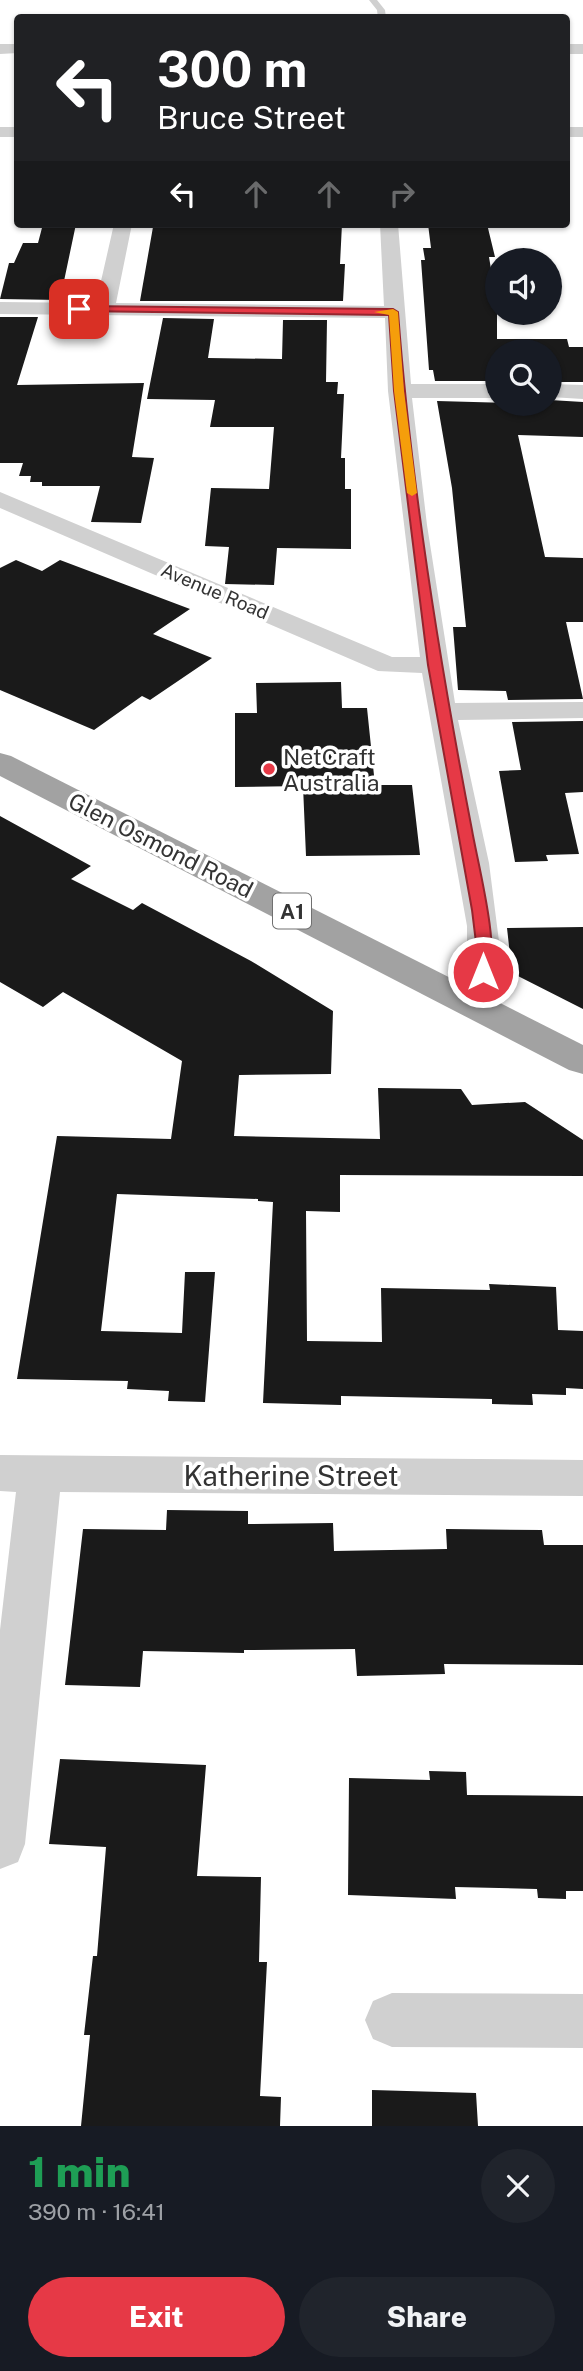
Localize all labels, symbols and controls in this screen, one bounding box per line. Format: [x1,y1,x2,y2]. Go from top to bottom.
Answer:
text: 300 m [157,40,307,98]
icon: left [42,42,133,133]
text: Bruce Street [157,99,346,136]
icon: left [164,175,202,213]
icon: ahead [237,175,275,213]
icon: ahead [310,175,348,213]
icon: right [383,175,421,213]
map controls [485,248,562,416]
button: sound [485,248,562,325]
pin [49,279,109,339]
icon: arrive [60,290,98,328]
button: search [485,339,562,416]
street label: Avenue Road [158,558,272,624]
place label: NetCraft Australia [283,743,379,796]
marker: NetCraft Australia [261,761,277,777]
street label: Glen Osmond Road [64,787,258,903]
road number: A1 [273,894,311,928]
position arrow [446,935,520,1009]
street label: Katherine Street [183,1459,399,1492]
text: 1 min [28,2147,131,2196]
button: close [481,2149,555,2223]
text: 390 m · 16:41 [28,2198,165,2225]
button: Exit [28,2277,285,2357]
button: Share [299,2277,555,2357]

